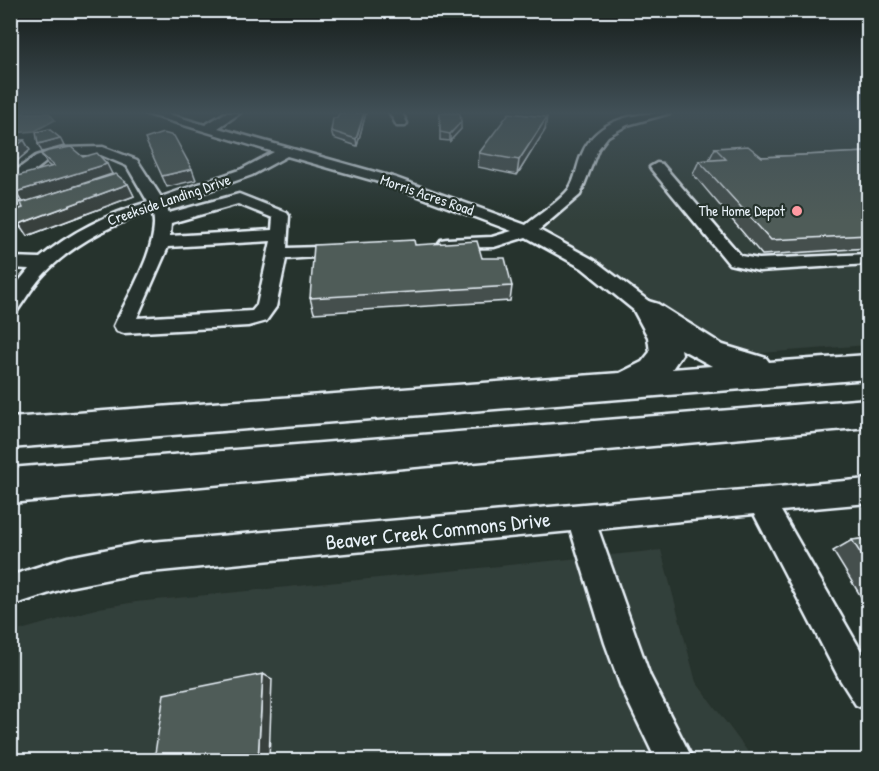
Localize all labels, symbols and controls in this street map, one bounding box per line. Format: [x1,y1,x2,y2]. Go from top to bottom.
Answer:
street label: Creekside Landing Drive [104,169,233,230]
street label: Morris Acres Road [378,169,477,220]
place label: The Home Depot [699,200,786,221]
marker: The Home Depot [790,204,804,218]
street label: Beaver Creek Commons Drive [324,504,552,557]

